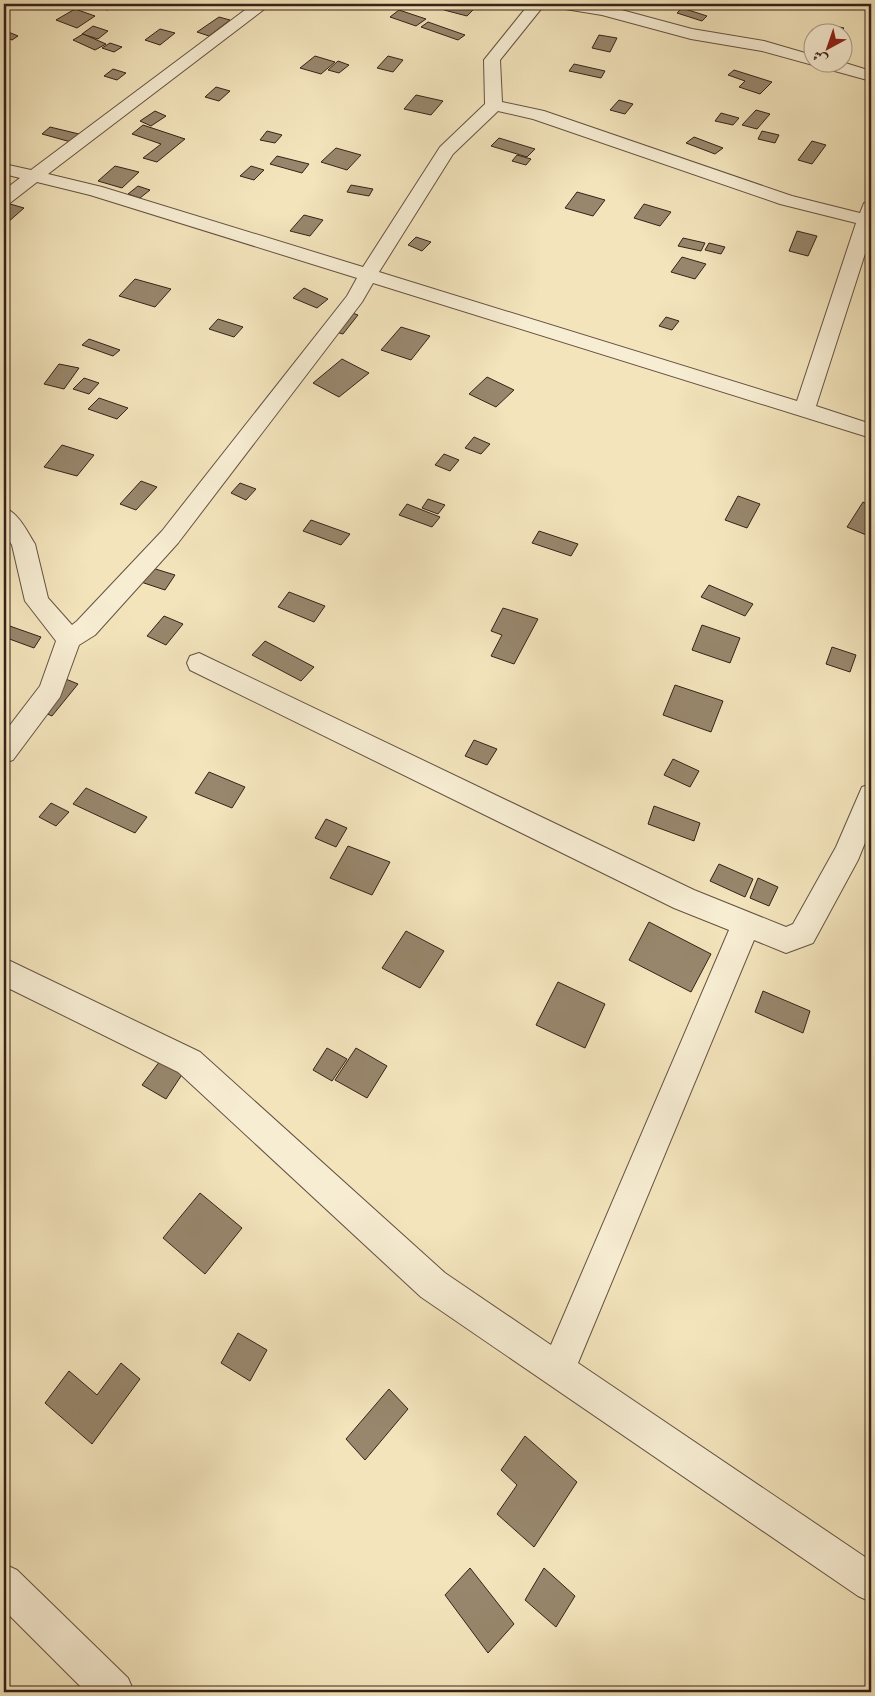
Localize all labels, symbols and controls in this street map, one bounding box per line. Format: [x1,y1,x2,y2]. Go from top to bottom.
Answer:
north arrow [802,22,852,72]
text: ش [809,44,833,69]

